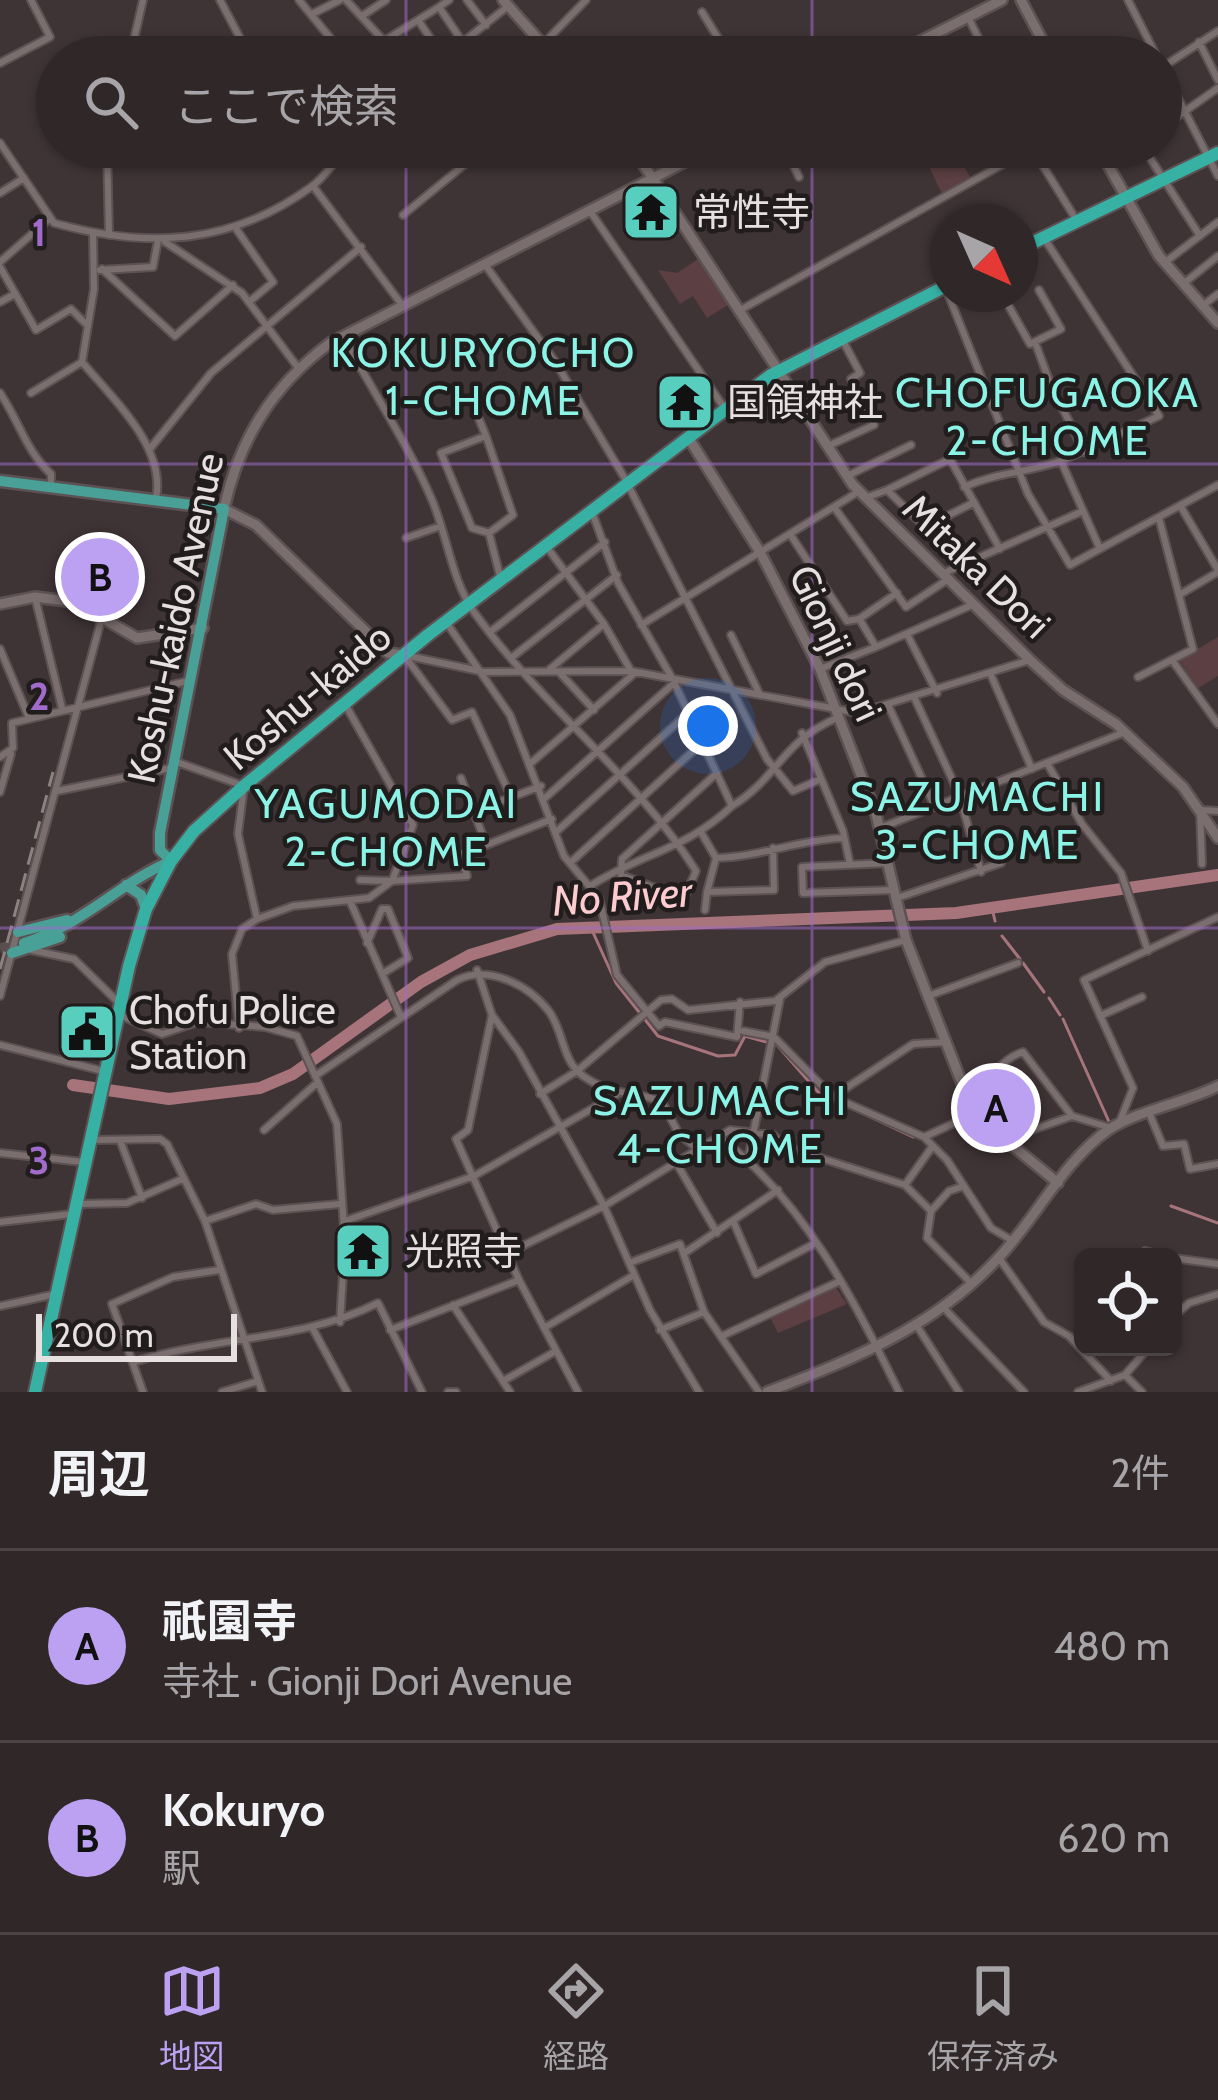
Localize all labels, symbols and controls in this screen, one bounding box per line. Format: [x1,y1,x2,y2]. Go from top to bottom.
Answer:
search box [36,36,1182,168]
icon: search [78,69,144,135]
text: ここで検索 [174,79,399,133]
temple icon: 常性寺 [620,181,682,243]
place label: 常性寺 [693,188,810,236]
north arrow [930,204,1038,312]
text: 1 [32,208,46,256]
district label: KOKURYOCHO 1-CHOME [331,326,637,426]
district label: CHOFUGAOKA 2-CHOME [895,366,1201,466]
temple icon: 国領神社 [654,371,716,433]
place label: 国領神社 [727,378,883,426]
street label: Koshu-kaido Avenue [117,449,233,787]
street label: Mitaka Dori [893,484,1061,648]
pin: B [61,532,139,622]
street label: Gionji dori [779,557,893,729]
street label: Koshu-kaido [214,612,400,780]
text: 2 [29,672,49,720]
your location [678,696,738,756]
district label: SAZUMACHI 3-CHOME [850,770,1106,870]
district label: YAGUMODAI 2-CHOME [254,777,519,877]
water label: No River [550,865,696,927]
place label: Chofu Police Station [129,986,336,1079]
public building icon: Chofu Police Station [56,1001,118,1063]
pin: A [957,1063,1035,1153]
district label: SAZUMACHI 4-CHOME [593,1074,849,1174]
text: 3 [28,1136,50,1184]
temple icon: 光照寺 [332,1220,394,1282]
place label: 光照寺 [405,1227,522,1275]
map controls [1074,1248,1182,1356]
button: locate [1074,1248,1182,1356]
scale bar [36,1308,237,1361]
text: 200 m [54,1315,154,1355]
text: 周辺 [48,1443,150,1505]
text: 2件 [1111,1449,1170,1497]
text: 祇園寺 [162,1594,297,1648]
text: A [75,1622,99,1670]
text: 480 m [1054,1622,1170,1670]
text: 寺社 · Gionji Dori Avenue [162,1657,572,1705]
text: Kokuryo [162,1783,325,1837]
text: B [75,1814,99,1862]
text: 620 m [1057,1814,1170,1862]
text: 駅 [162,1844,201,1892]
tab: 地図 [159,1958,225,2078]
tab: 経路 [543,1958,609,2078]
tab: 保存済み [927,1958,1059,2078]

